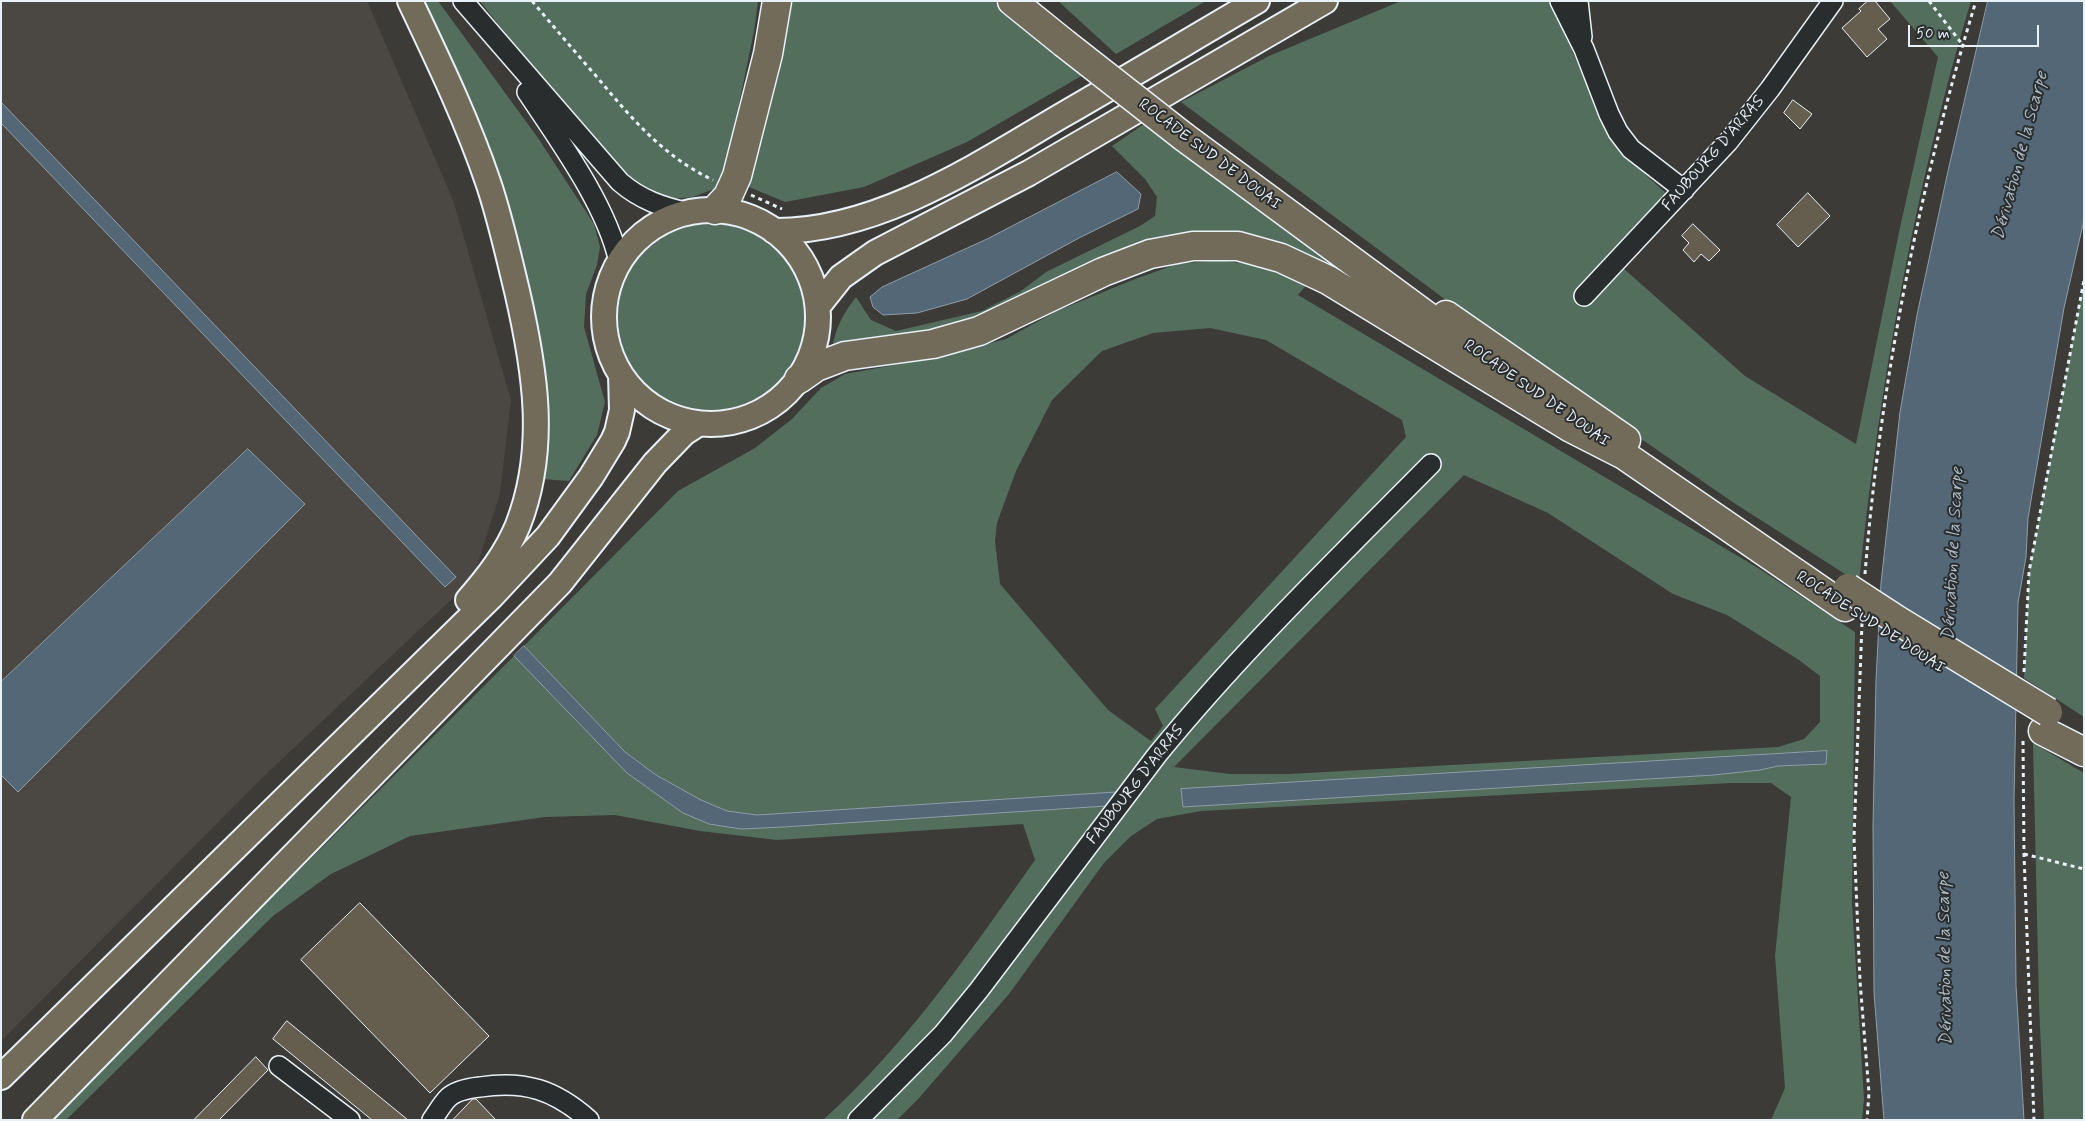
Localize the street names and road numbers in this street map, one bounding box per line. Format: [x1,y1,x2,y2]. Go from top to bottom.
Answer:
street label: FAUBOURG D'ARRAS [1659,92,1769,216]
street label: ROCADE SUD DE DOUAI [1134,95,1284,215]
street label: ROCADE SUD DE DOUAI [1459,336,1613,452]
street label: ROCADE SUD DE DOUAI [1792,568,1948,678]
street label: FAUBOURG D'ARRAS [1083,721,1189,849]

